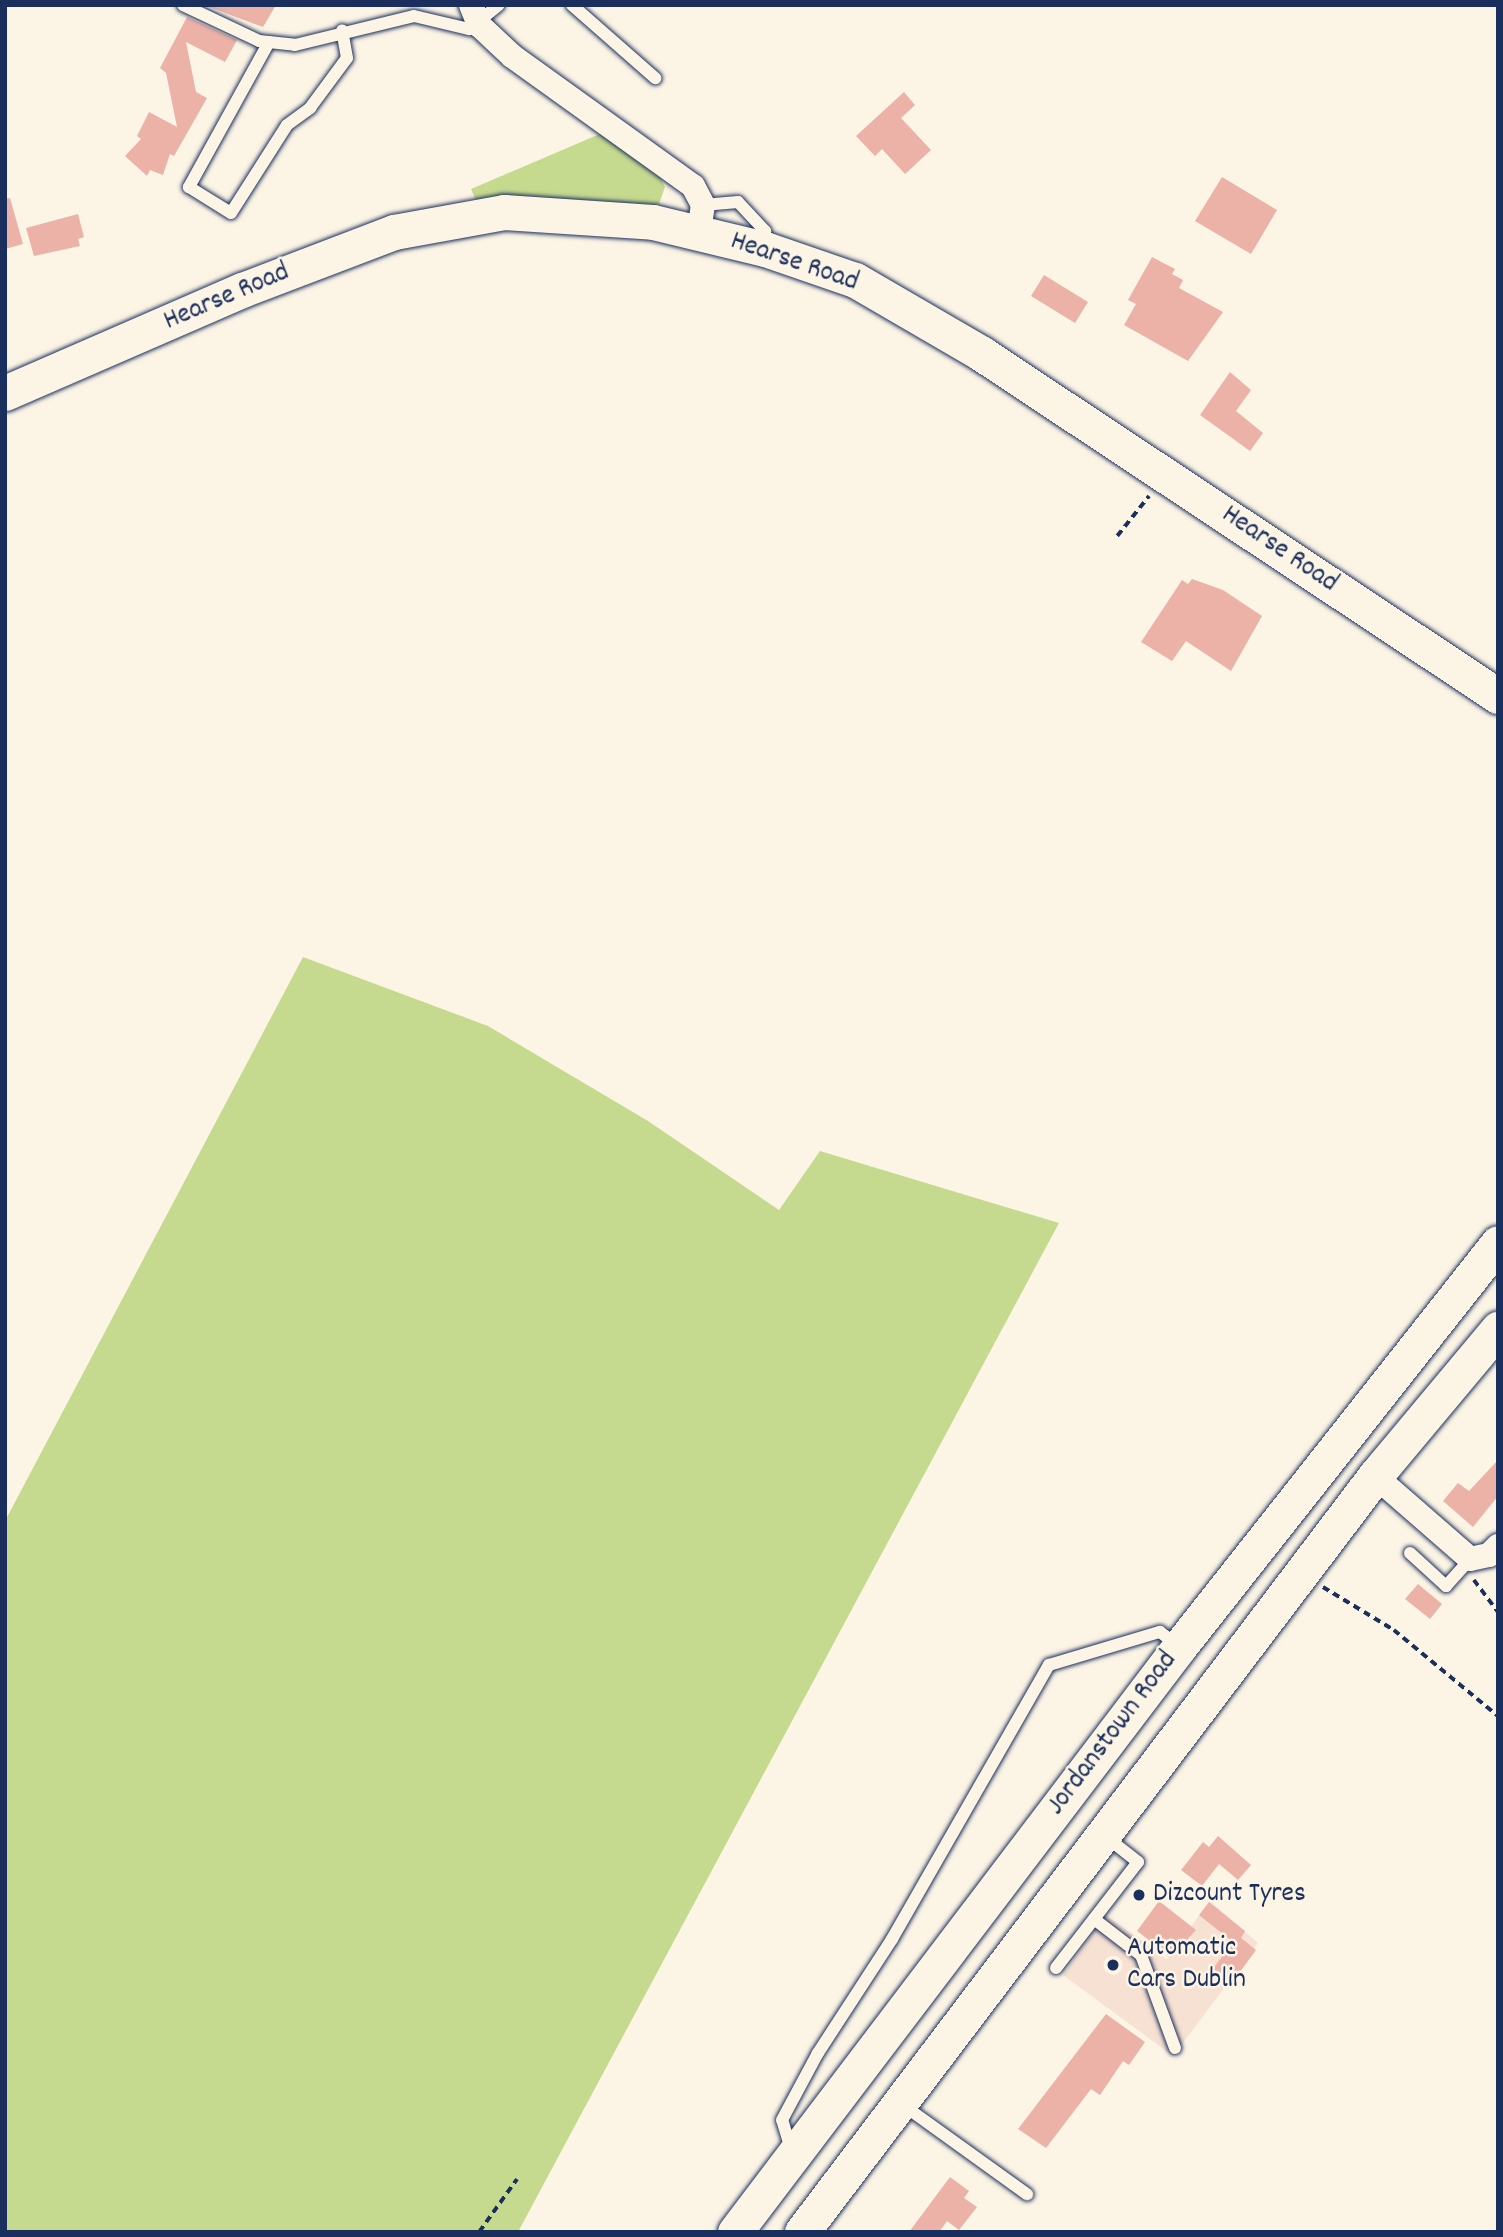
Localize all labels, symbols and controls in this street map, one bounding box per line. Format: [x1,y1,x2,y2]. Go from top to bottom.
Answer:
street label: Hearse Road [726,225,862,301]
street label: Hearse Road [159,257,295,339]
street label: Hearse Road [1214,499,1344,601]
street label: Jordanstown Road [1040,1645,1186,1823]
place label: Dizcount Tyres [1153,1878,1306,1912]
marker: Dizcount Tyres [1131,1887,1147,1903]
place label: Automatic Cars Dublin [1127,1932,1246,1998]
marker: Automatic Cars Dublin [1105,1957,1121,1973]

